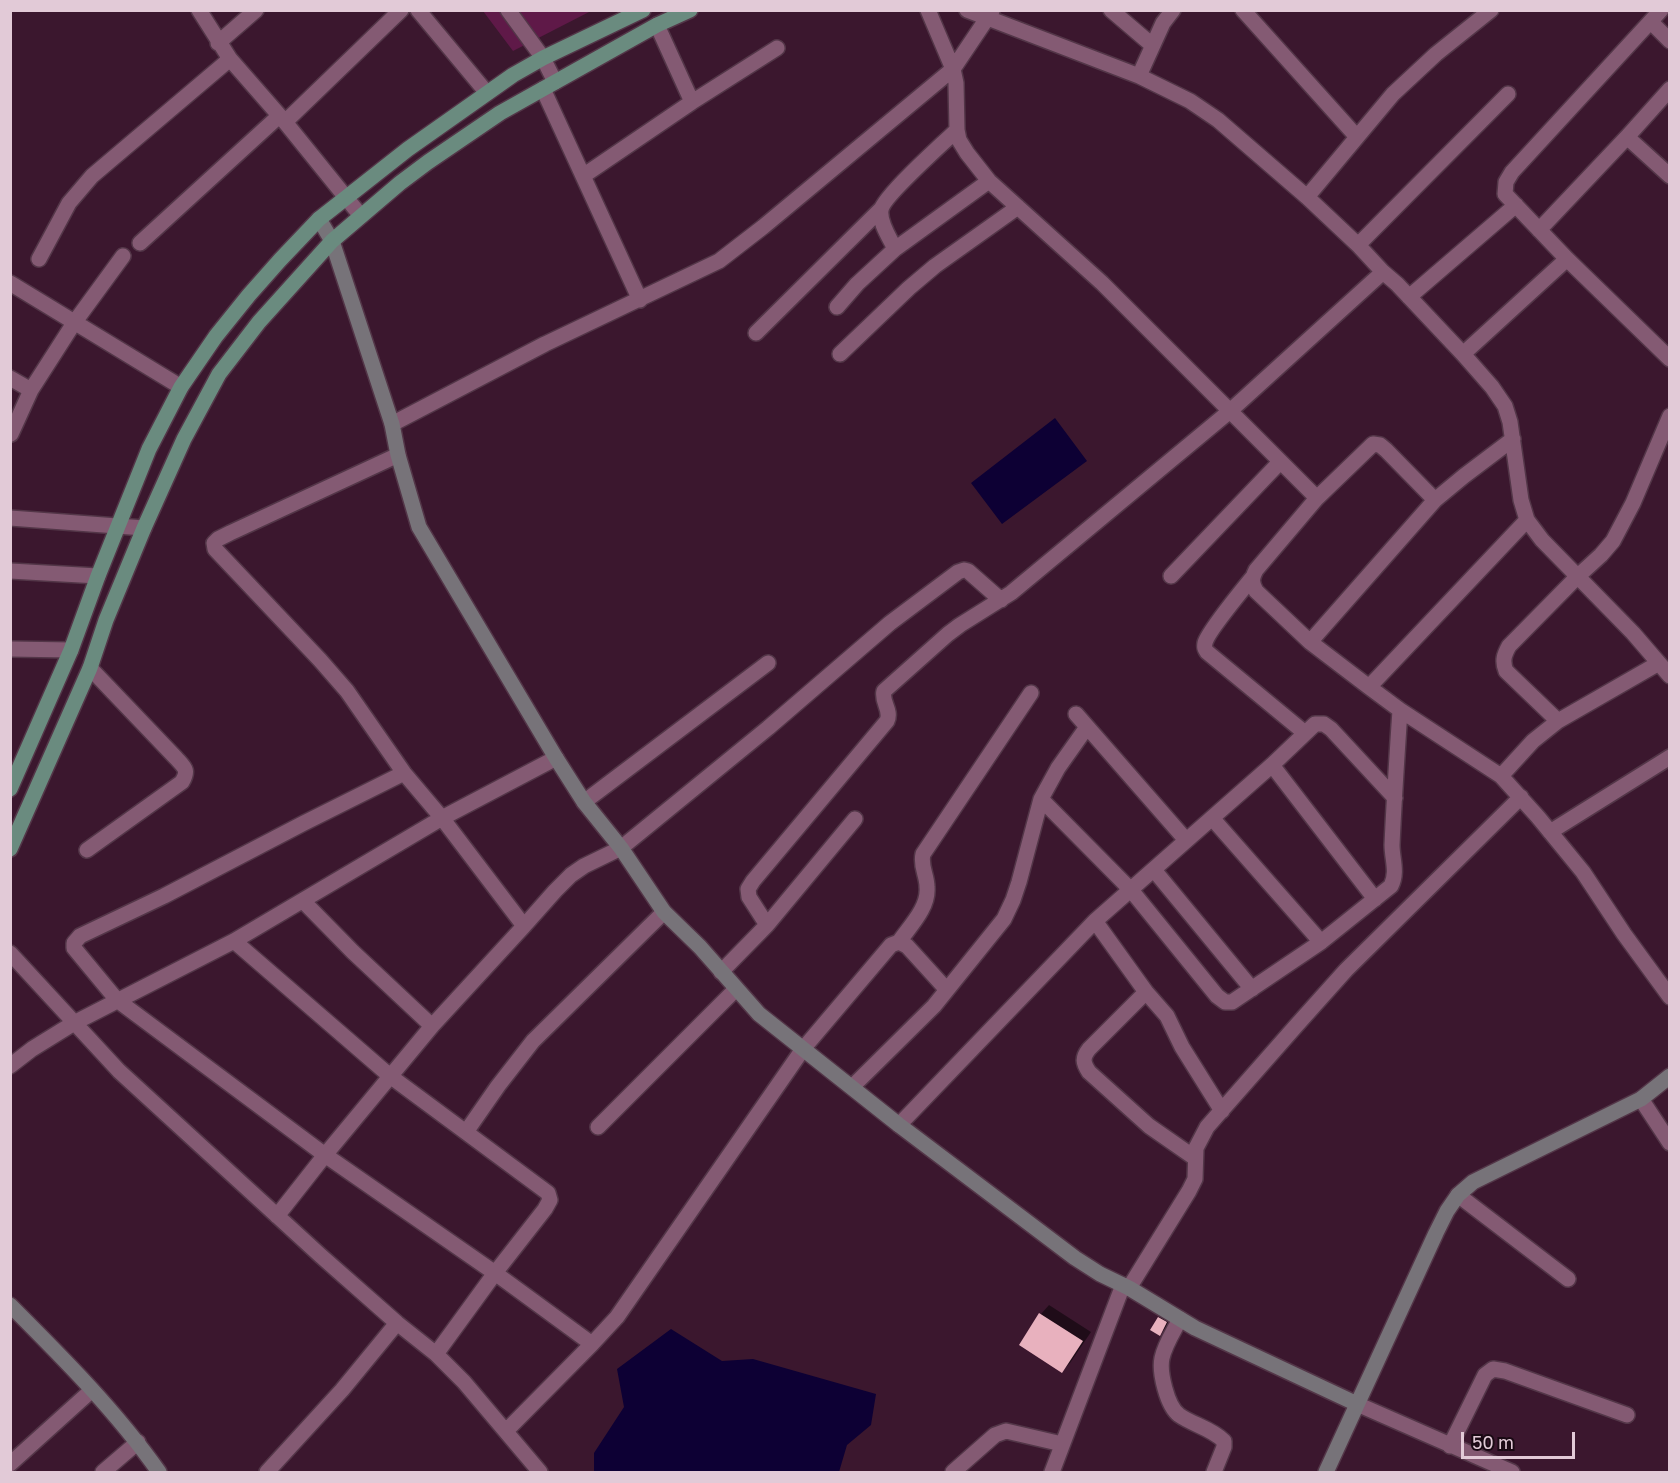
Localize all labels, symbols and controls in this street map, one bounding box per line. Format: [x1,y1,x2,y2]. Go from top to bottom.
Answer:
scale bar [1464,1420,1578,1458]
text: 50 m [1472,1431,1514,1453]

